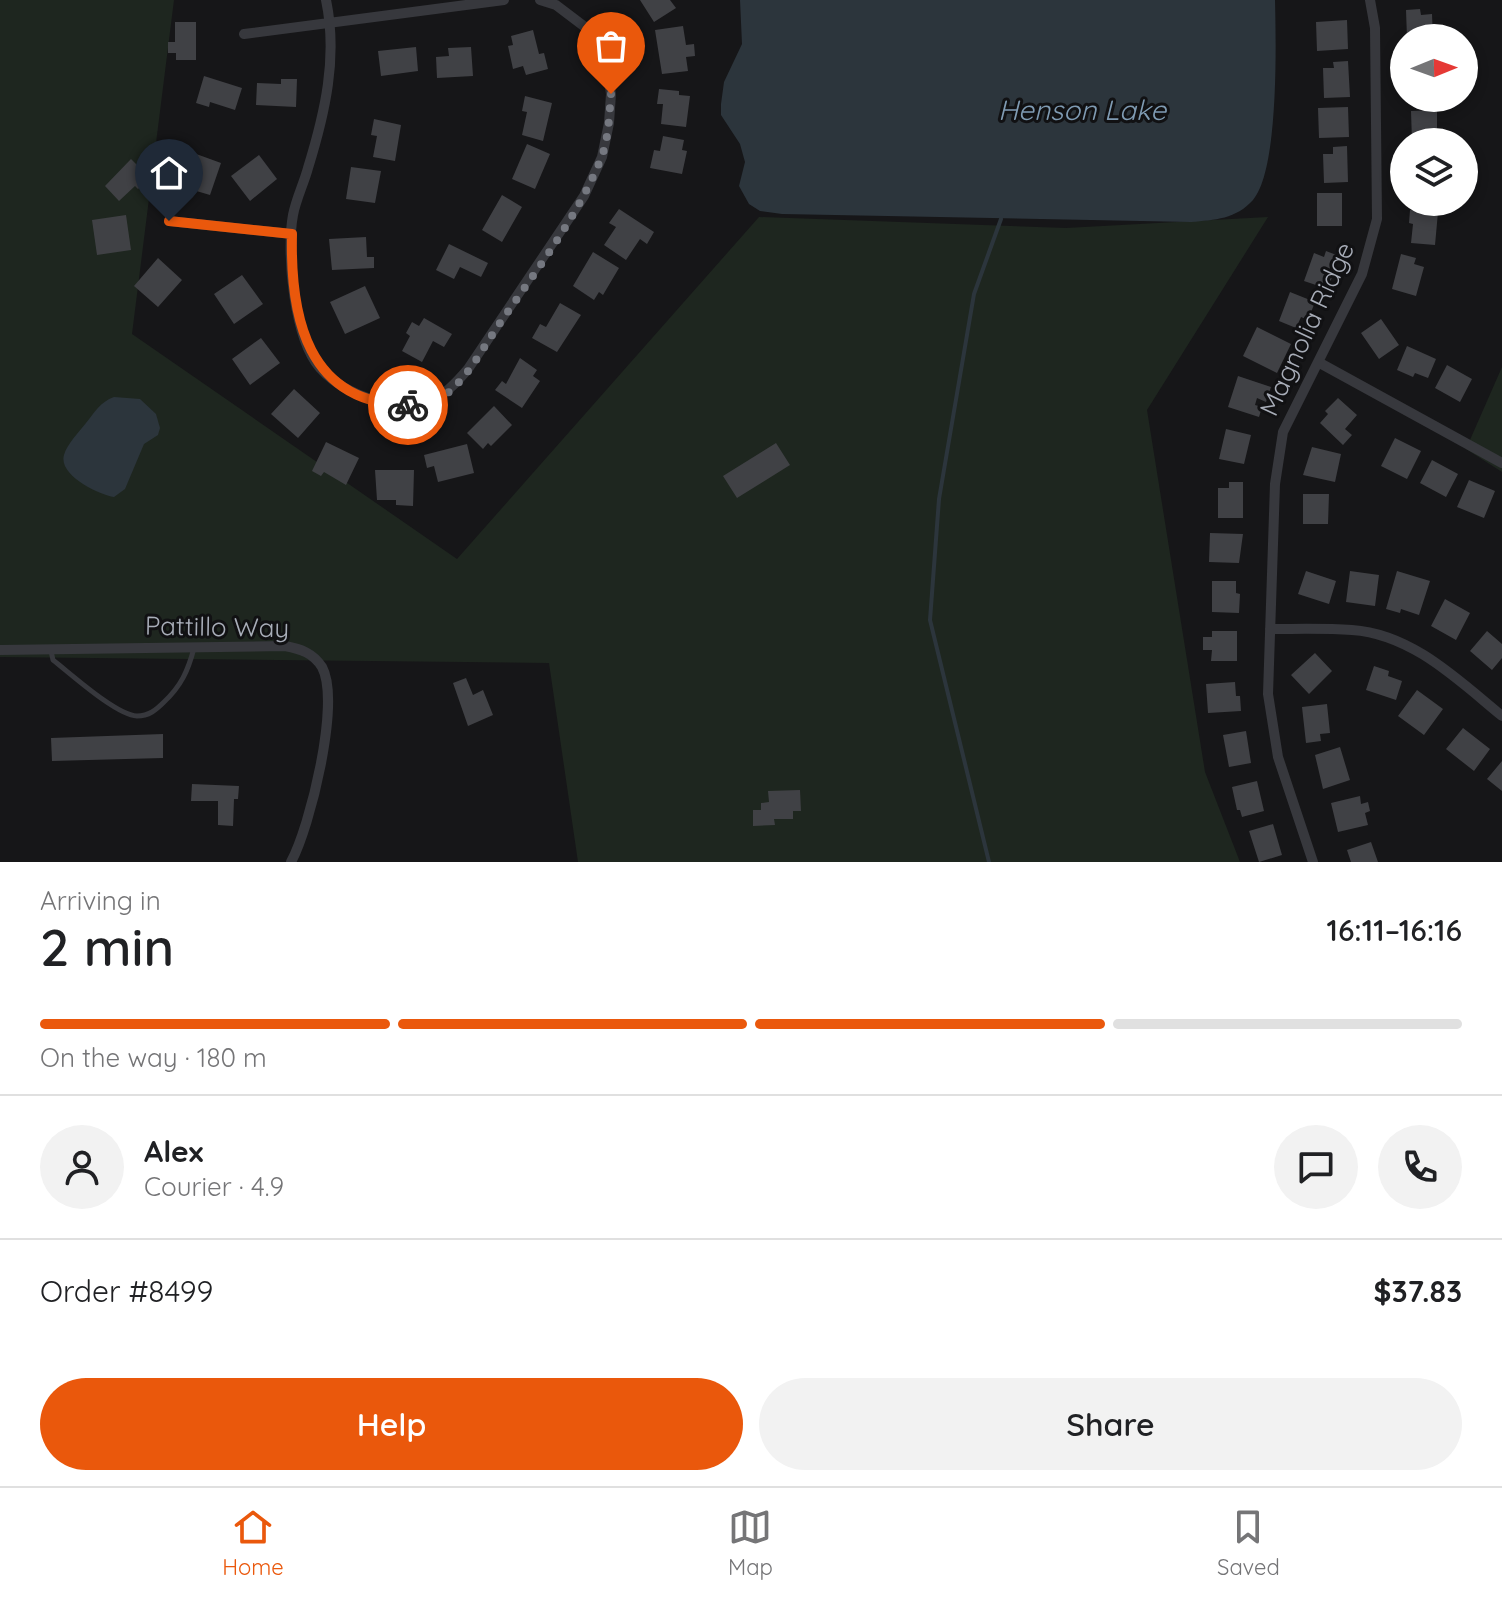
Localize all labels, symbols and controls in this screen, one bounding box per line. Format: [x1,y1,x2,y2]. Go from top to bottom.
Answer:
pin [577,12,645,94]
icon: bag [589,24,633,68]
north arrow [1390,24,1478,112]
map controls [1390,24,1478,216]
water label: Henson Lake [998,92,1167,127]
button: layers [1390,128,1478,216]
pin [135,139,203,221]
icon: home [147,151,191,195]
street label: Magnolia Ridge [1252,237,1361,421]
courier [368,365,448,445]
icon: bike [386,383,430,427]
street label: Pattillo Way [145,609,289,644]
text: Arriving in [40,884,161,917]
text: 16:11–16:16 [1326,911,1462,949]
text: 2 min [40,914,174,979]
text: On the way · 180 m [40,1041,267,1074]
button: person [40,1125,124,1209]
button: chat [1274,1125,1358,1209]
button: phone [1378,1125,1462,1209]
text: Alex [144,1132,203,1170]
text: Courier · 4.9 [144,1170,284,1203]
text: Order #8499 [40,1272,213,1310]
text: $37.83 [1374,1272,1462,1310]
button: Help [40,1378,743,1470]
button: Share [759,1378,1462,1470]
tab: Home [222,1505,284,1581]
tab: Map [728,1505,773,1581]
tab: Saved [1217,1505,1280,1581]

